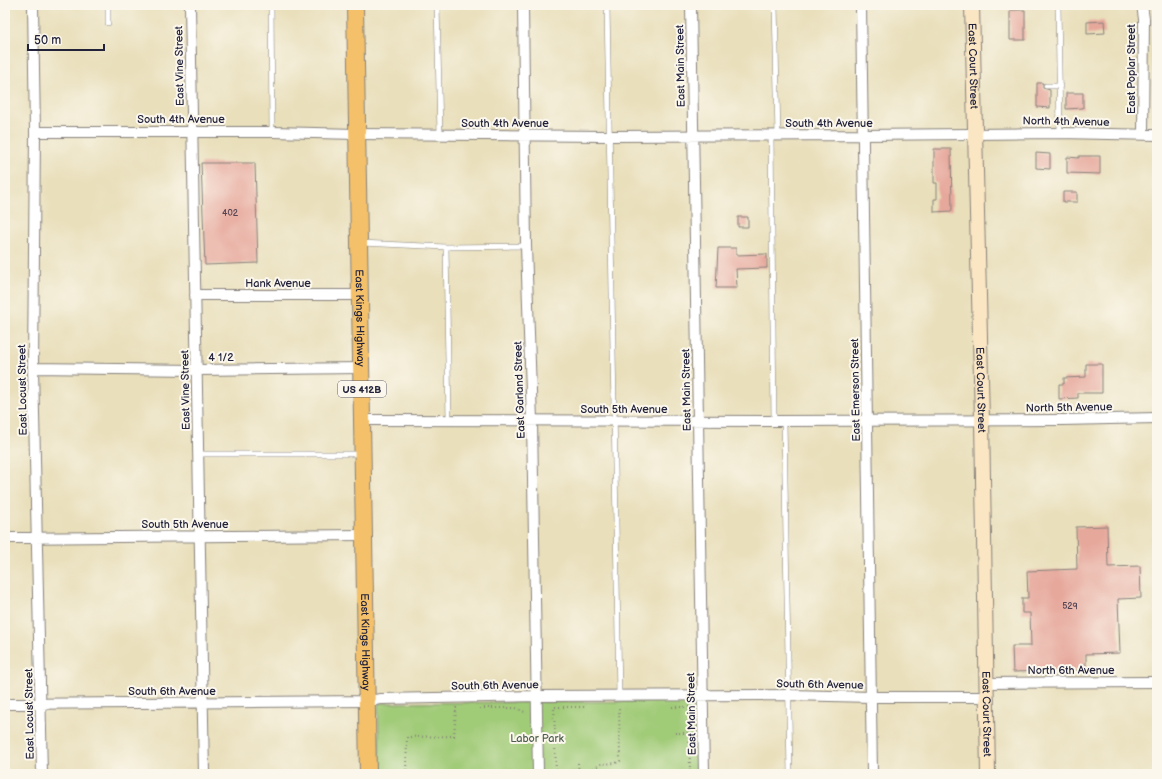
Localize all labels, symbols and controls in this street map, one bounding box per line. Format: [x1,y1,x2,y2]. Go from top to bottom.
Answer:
street label: East Court Street [965,23,981,110]
street label: East Poplar Street [1125,23,1138,114]
street label: East Main Street [673,24,688,107]
street label: East Vine Street [172,25,187,106]
scale bar [28,26,104,52]
text: 50 m [34,33,61,48]
street label: South 4th Avenue [137,113,225,126]
street label: North 4th Avenue [1022,114,1110,129]
street label: South 4th Avenue [461,117,549,130]
street label: South 4th Avenue [785,117,873,130]
house number: 402 [222,208,239,219]
street label: East Kings Highway [352,269,367,367]
street label: Hank Avenue [245,277,311,290]
street label: East Emerson Street [848,338,863,442]
street label: East Garland Street [511,340,528,439]
street label: East Locust Street [15,344,30,436]
street label: East Court Street [973,347,988,434]
street label: East Main Street [679,348,694,431]
street label: East Vine Street [178,349,193,430]
street label: 4 1/2 [208,351,234,364]
road number: US 412B [338,381,386,397]
street label: North 5th Avenue [1026,400,1113,415]
street label: South 5th Avenue [581,403,668,416]
street label: South 5th Avenue [142,518,229,531]
street label: East Kings Highway [358,593,373,691]
house number: 529 [1062,601,1078,612]
street label: North 6th Avenue [1027,664,1115,677]
street label: East Locust Street [22,668,37,760]
street label: East Court Street [979,671,994,758]
street label: East Main Street [684,672,699,755]
street label: South 6th Avenue [776,677,864,692]
street label: South 6th Avenue [451,678,539,693]
street label: South 6th Avenue [128,685,216,698]
park label: Labor Park [510,732,564,745]

